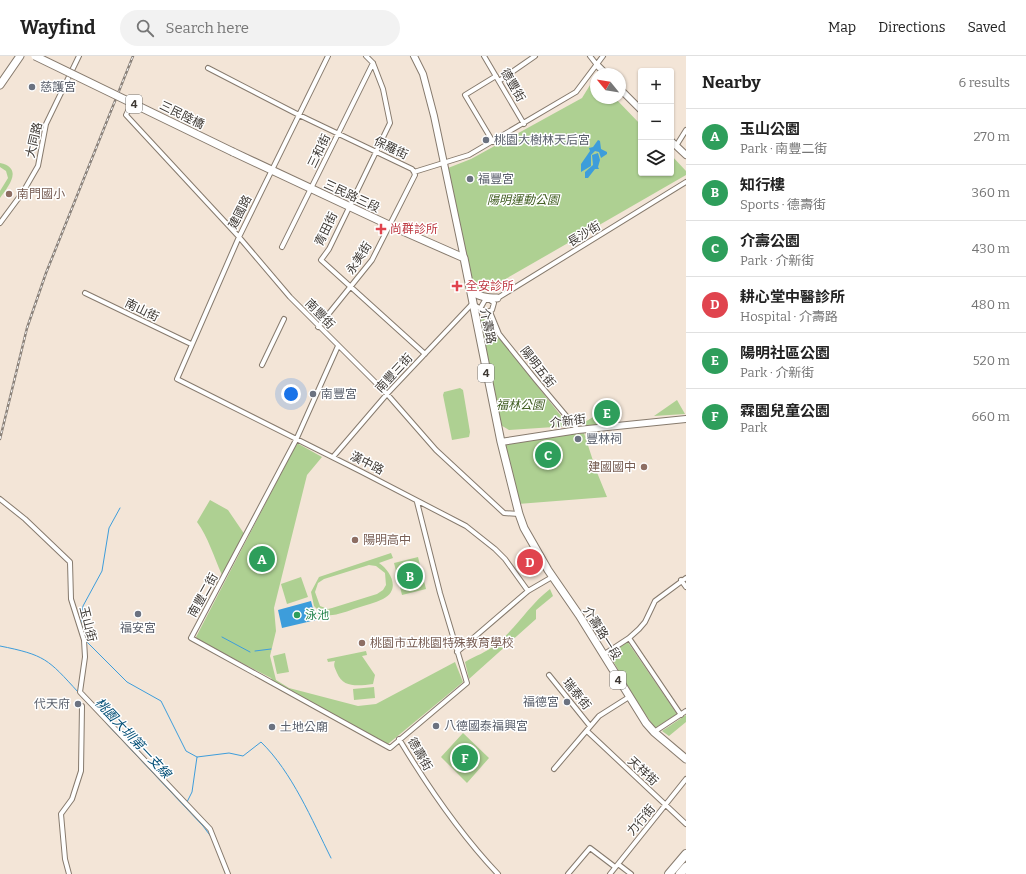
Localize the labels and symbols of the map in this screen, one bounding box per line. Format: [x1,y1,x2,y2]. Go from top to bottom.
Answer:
street label: 德豐街 [498,66,528,104]
north arrow [590,68,626,104]
place label: 慈護宮 [40,80,76,94]
marker: 慈護宮 [27,82,37,92]
road number: 4 [126,95,142,113]
street label: 三民陸橋 [157,98,207,132]
street label: 大同路 [23,121,45,159]
street label: 三和街 [305,132,333,170]
place label: 桃園大樹林天后宮 [494,133,590,147]
street label: 保羅街 [372,134,410,162]
marker: 桃園大樹林天后宮 [481,135,491,145]
place label: 福豐宮 [478,172,514,186]
marker: 福豐宮 [465,174,475,184]
street label: 三民路三段 [322,177,382,215]
place label: 南門國小 [17,187,65,201]
marker: 南門國小 [4,189,14,199]
street label: 建國路 [226,193,254,231]
park label: 陽明運動公園 [487,193,561,207]
street label: 青田街 [312,210,340,248]
street label: 長沙街 [565,219,603,249]
place label: 尚群診所 [390,222,438,236]
marker: 尚群診所 [375,223,387,235]
street label: 永美街 [343,239,375,277]
place label: 全安診所 [466,279,514,293]
marker: 全安診所 [451,280,463,292]
street label: 南山街 [123,296,161,324]
street label: 南豐街 [302,296,338,332]
street label: 介壽路 [477,307,499,345]
street label: 陽明五街 [518,344,558,390]
street label: 南豐三街 [373,351,415,395]
road number: 4 [478,364,494,382]
your location [281,384,301,404]
place label: 南豐宮 [321,387,357,401]
marker: 南豐宮 [308,389,318,399]
park label: 福林公園 [496,398,546,412]
pin: E [594,398,620,428]
street label: 介新街 [549,412,587,430]
place label: 豐林祠 [586,432,622,446]
marker: 豐林祠 [573,434,583,444]
pin: C [535,440,561,470]
street label: 漢中路 [348,449,386,477]
place label: 建國國中 [588,460,636,474]
marker: 建國國中 [639,462,649,472]
place label: 陽明高中 [363,533,411,547]
marker: 陽明高中 [350,535,360,545]
pin: A [249,544,275,574]
pin: D [517,547,543,577]
pin: B [397,561,423,591]
street label: 南豐二街 [185,571,221,619]
street label: 介壽路一段 [580,604,624,662]
street label: 玉山街 [77,605,99,643]
place label: 泳池 [305,608,329,622]
marker: 福安宮 [133,609,143,619]
marker: 泳池 [292,610,302,620]
place label: 福安宮 [120,621,156,635]
place label: 桃園市立桃園特殊教育學校 [370,636,514,650]
marker: 桃園市立桃園特殊教育學校 [357,638,367,648]
road number: 4 [610,671,626,689]
street label: 瑞泰街 [560,676,594,712]
water label: 桃園大圳第一支線 [92,695,175,783]
place label: 福德宮 [523,695,559,709]
place label: 代天府 [34,697,70,711]
marker: 福德宮 [562,697,572,707]
marker: 代天府 [73,699,83,709]
place label: 八德國泰福興宮 [444,719,528,733]
place label: 土地公廟 [280,720,328,734]
marker: 八德國泰福興宮 [431,721,441,731]
marker: 土地公廟 [267,722,277,732]
street label: 德壽街 [405,735,435,773]
pin: F [452,743,478,773]
street label: 天祥街 [625,754,661,788]
street label: 力行街 [624,802,658,838]

